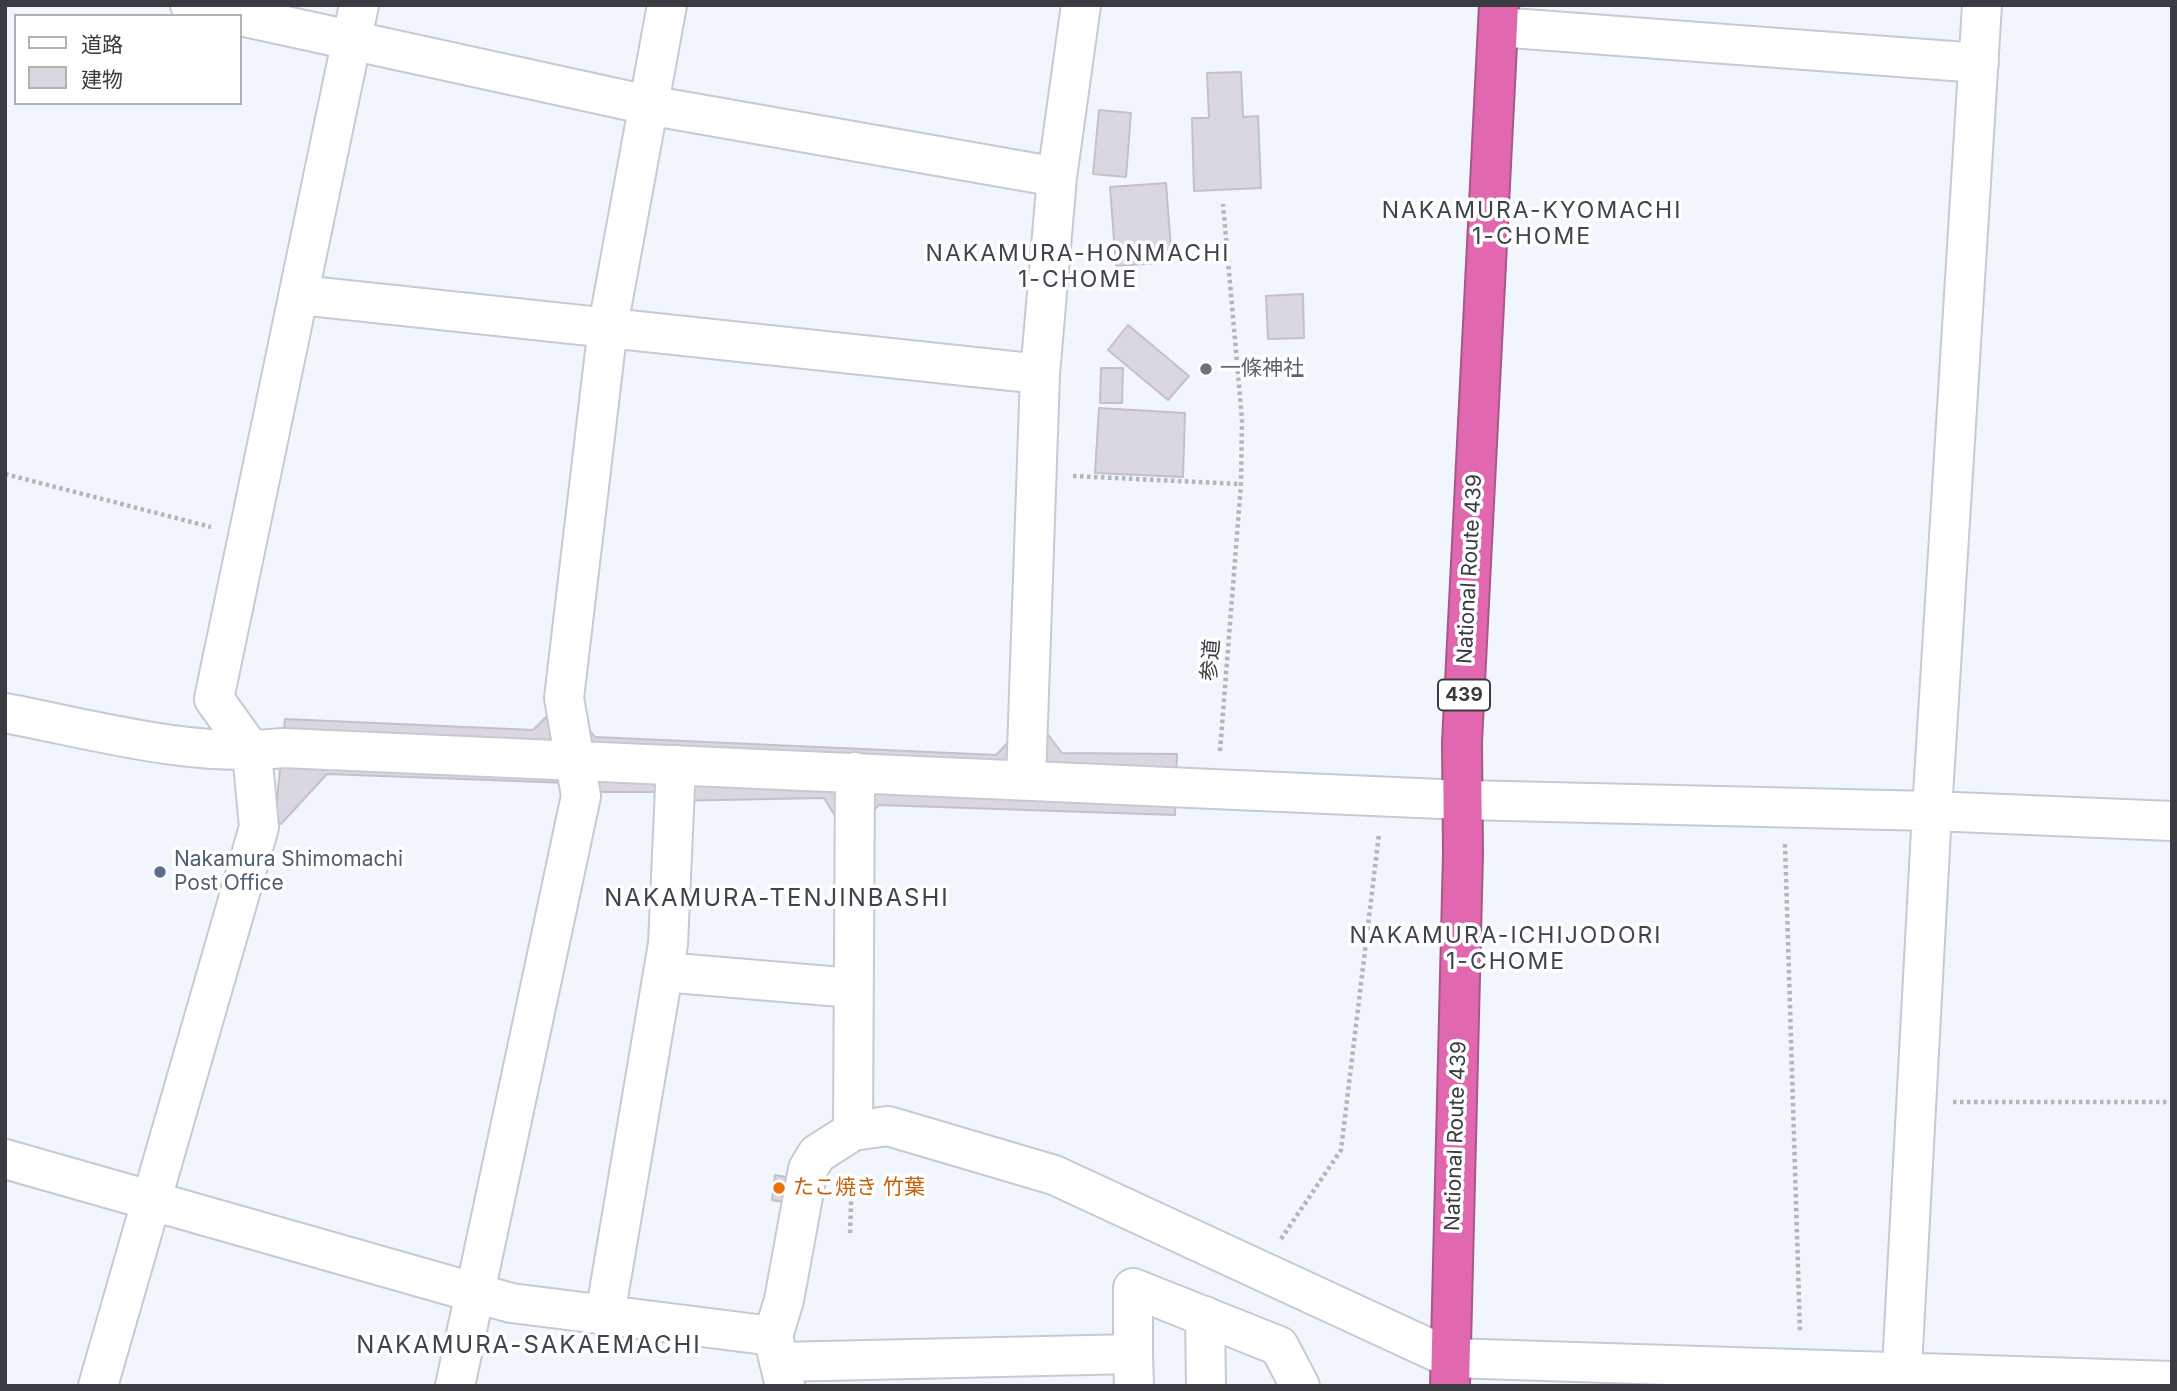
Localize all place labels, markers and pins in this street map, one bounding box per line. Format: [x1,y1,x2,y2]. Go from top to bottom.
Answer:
place label: 一條神社 [1220,356,1304,382]
marker: 一條神社 [1198,361,1214,377]
place label: Nakamura Shimomachi Post Office [174,847,403,897]
marker: Nakamura Shimomachi Post Office [152,864,168,880]
place label: たこ焼き 竹葉 [793,1175,925,1201]
marker: たこ焼き 竹葉 [771,1180,787,1196]

